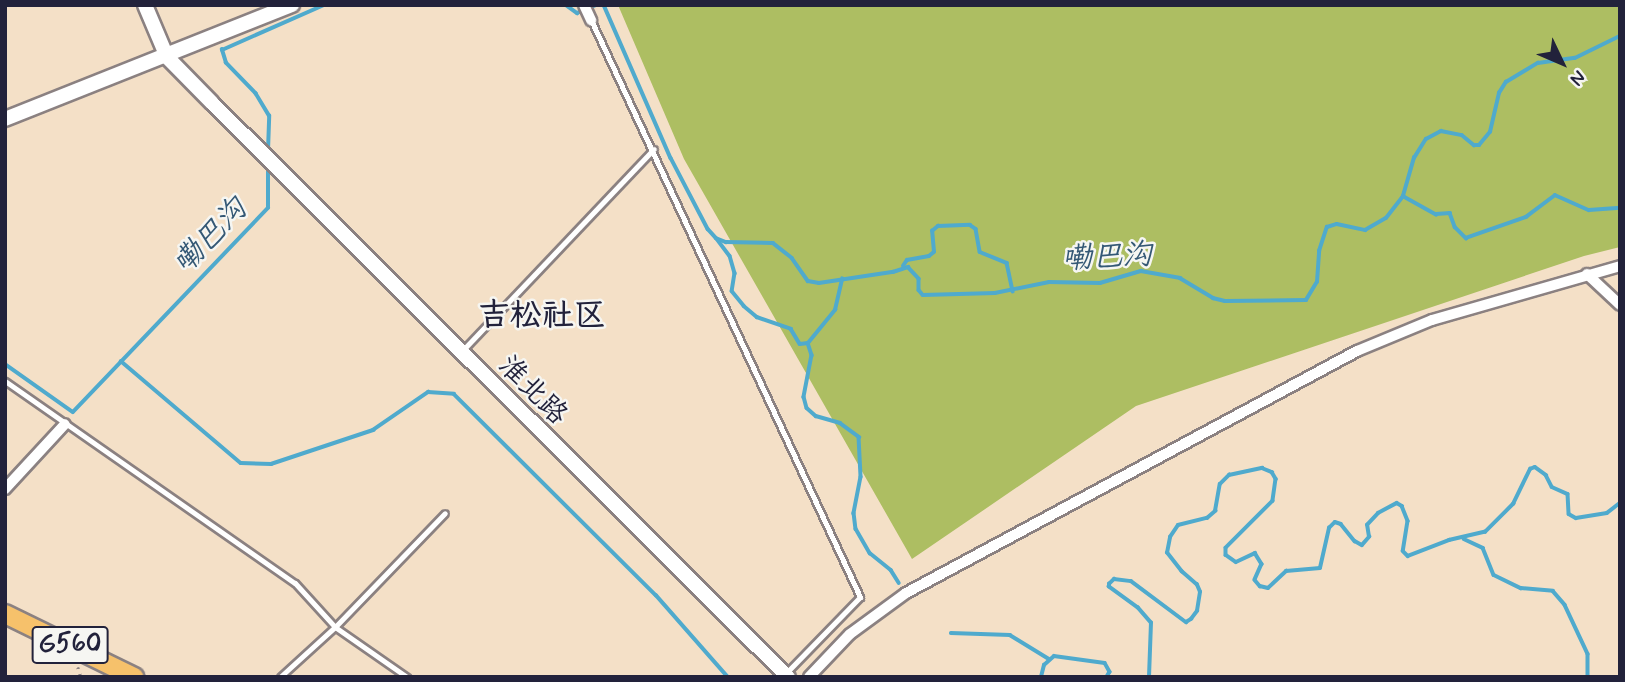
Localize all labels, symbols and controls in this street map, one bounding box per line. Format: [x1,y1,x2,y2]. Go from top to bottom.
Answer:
north arrow [1527,28,1597,98]
text: N [1564,65,1591,91]
water label: 嘞巴沟 [167,192,255,282]
water label: 嘞巴沟 [1061,238,1153,278]
district label: 吉松社区 [478,297,606,335]
street label: 淮北路 [490,349,574,433]
road number: G560 [32,622,108,667]

